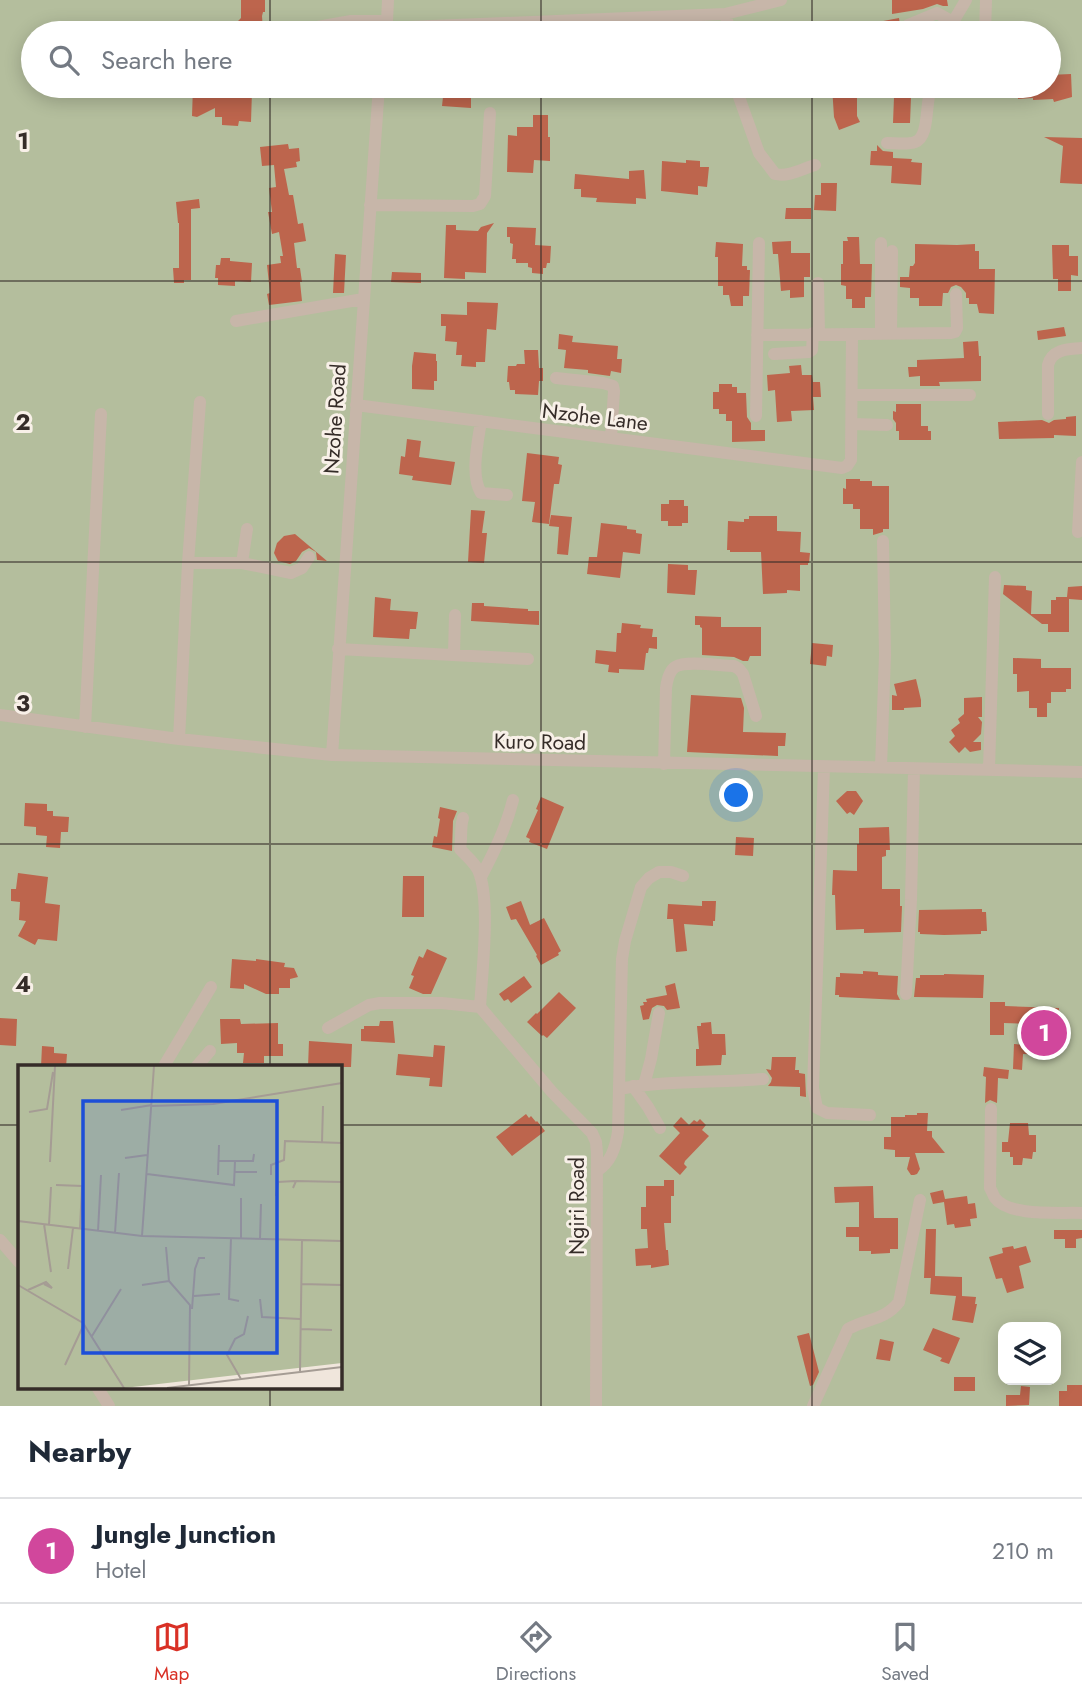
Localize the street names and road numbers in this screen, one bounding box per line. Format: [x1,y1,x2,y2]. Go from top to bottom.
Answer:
street label: Nzohe Road [316,363,354,475]
street label: Nzohe Lane [540,396,650,438]
street label: Kuro Road [494,726,586,758]
street label: Ngiri Road [562,1157,592,1255]

